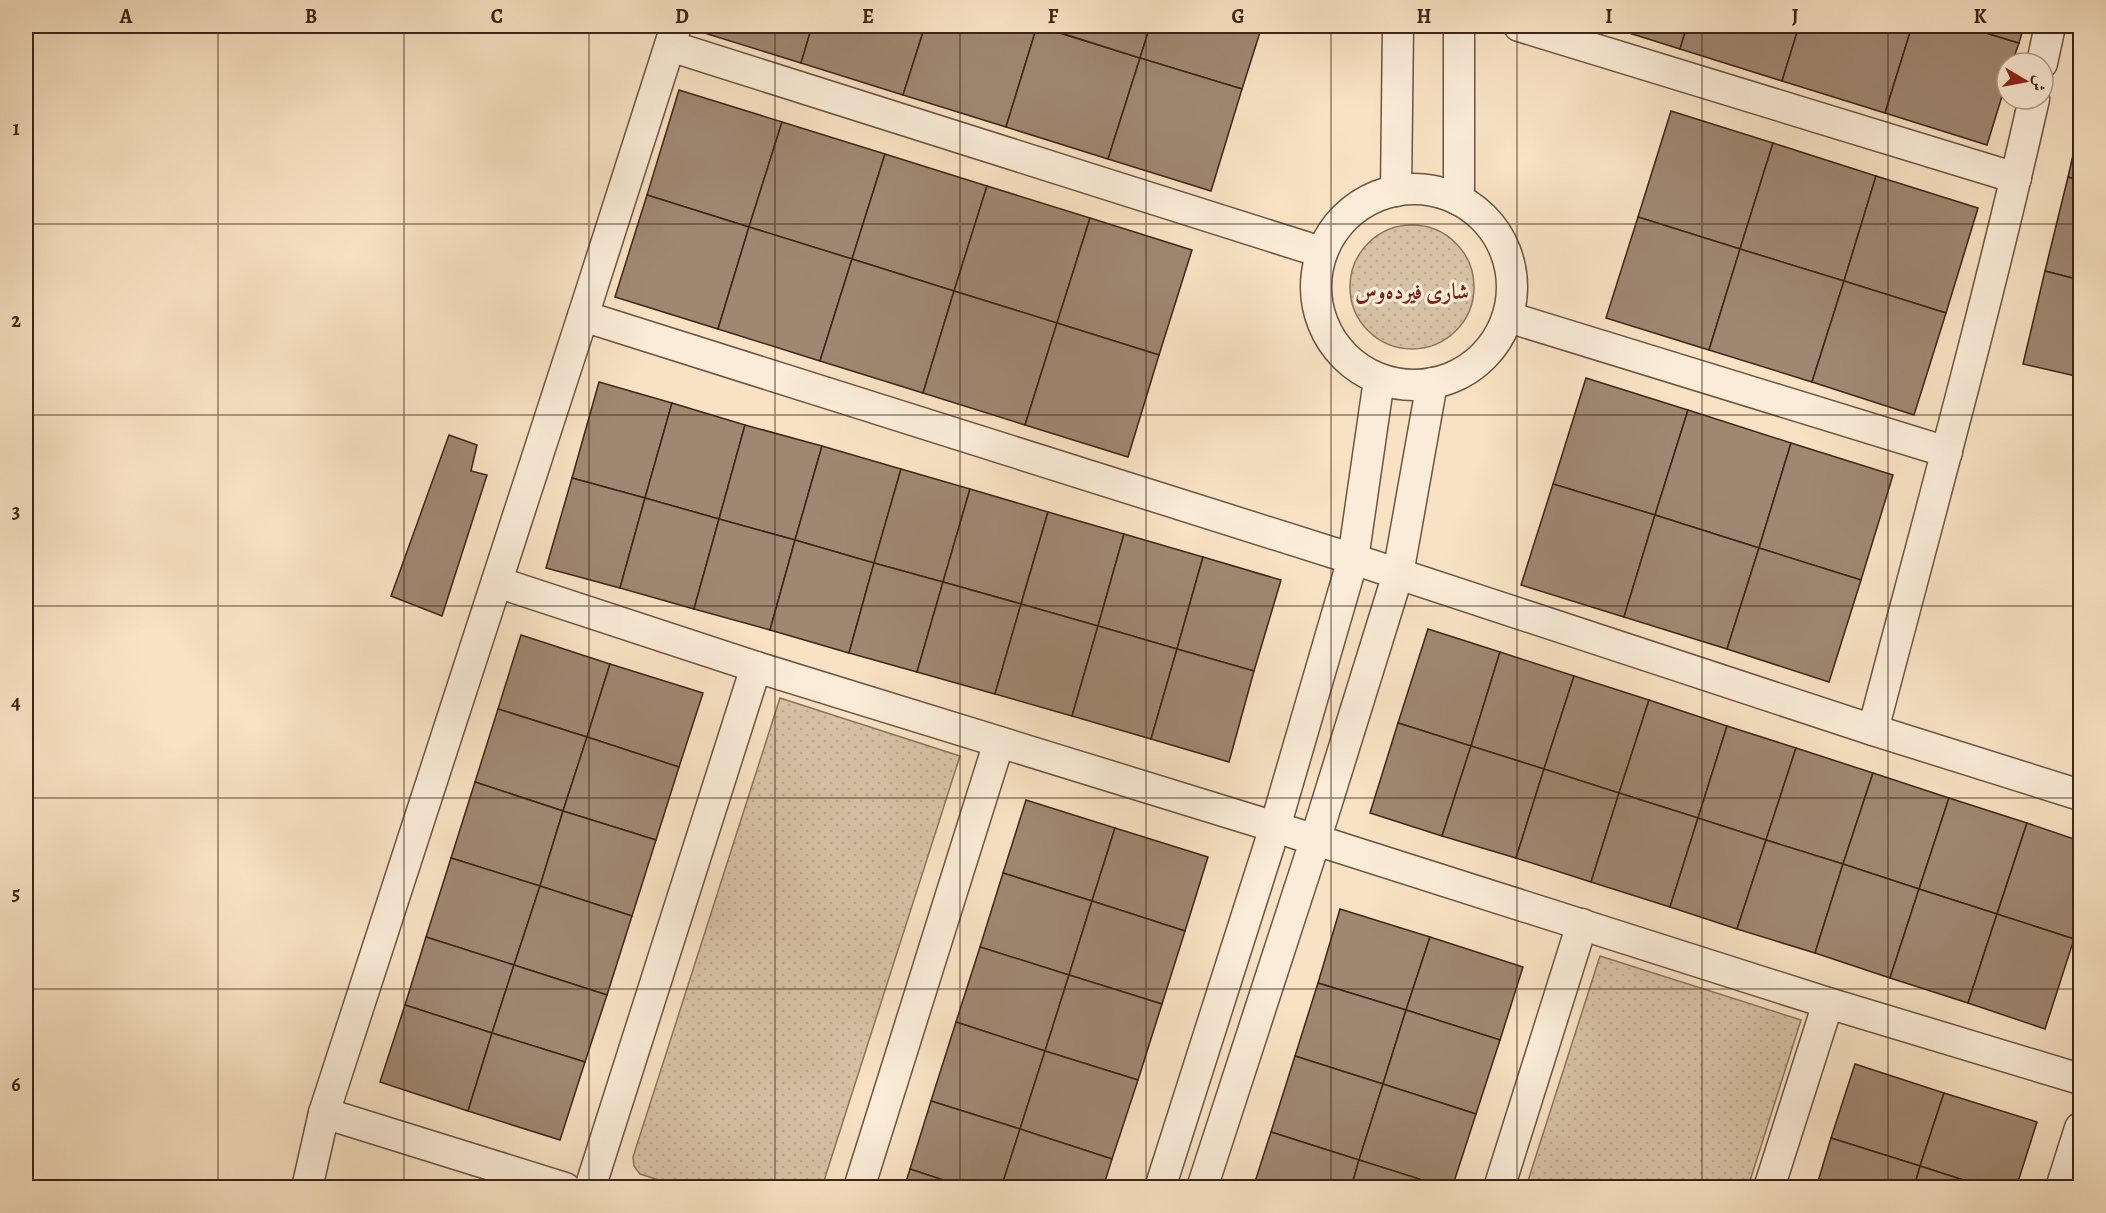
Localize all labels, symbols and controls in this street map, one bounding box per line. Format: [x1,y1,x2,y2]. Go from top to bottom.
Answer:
text: A [119,3,133,30]
text: B [305,3,317,30]
text: C [491,3,503,30]
text: D [675,3,689,30]
text: E [862,3,874,30]
text: F [1048,3,1059,30]
text: G [1231,3,1245,30]
text: H [1417,3,1432,30]
text: I [1605,3,1613,30]
text: J [1792,3,1799,30]
text: K [1973,3,1987,30]
north arrow [1995,51,2055,111]
text: ش [2027,74,2051,93]
text: 1 [12,115,20,142]
district label: شاری فیردەوس [1355,277,1469,307]
text: 2 [11,307,21,334]
text: 3 [12,498,20,525]
text: 4 [11,689,21,716]
text: 5 [12,880,20,907]
text: 6 [11,1071,21,1098]

